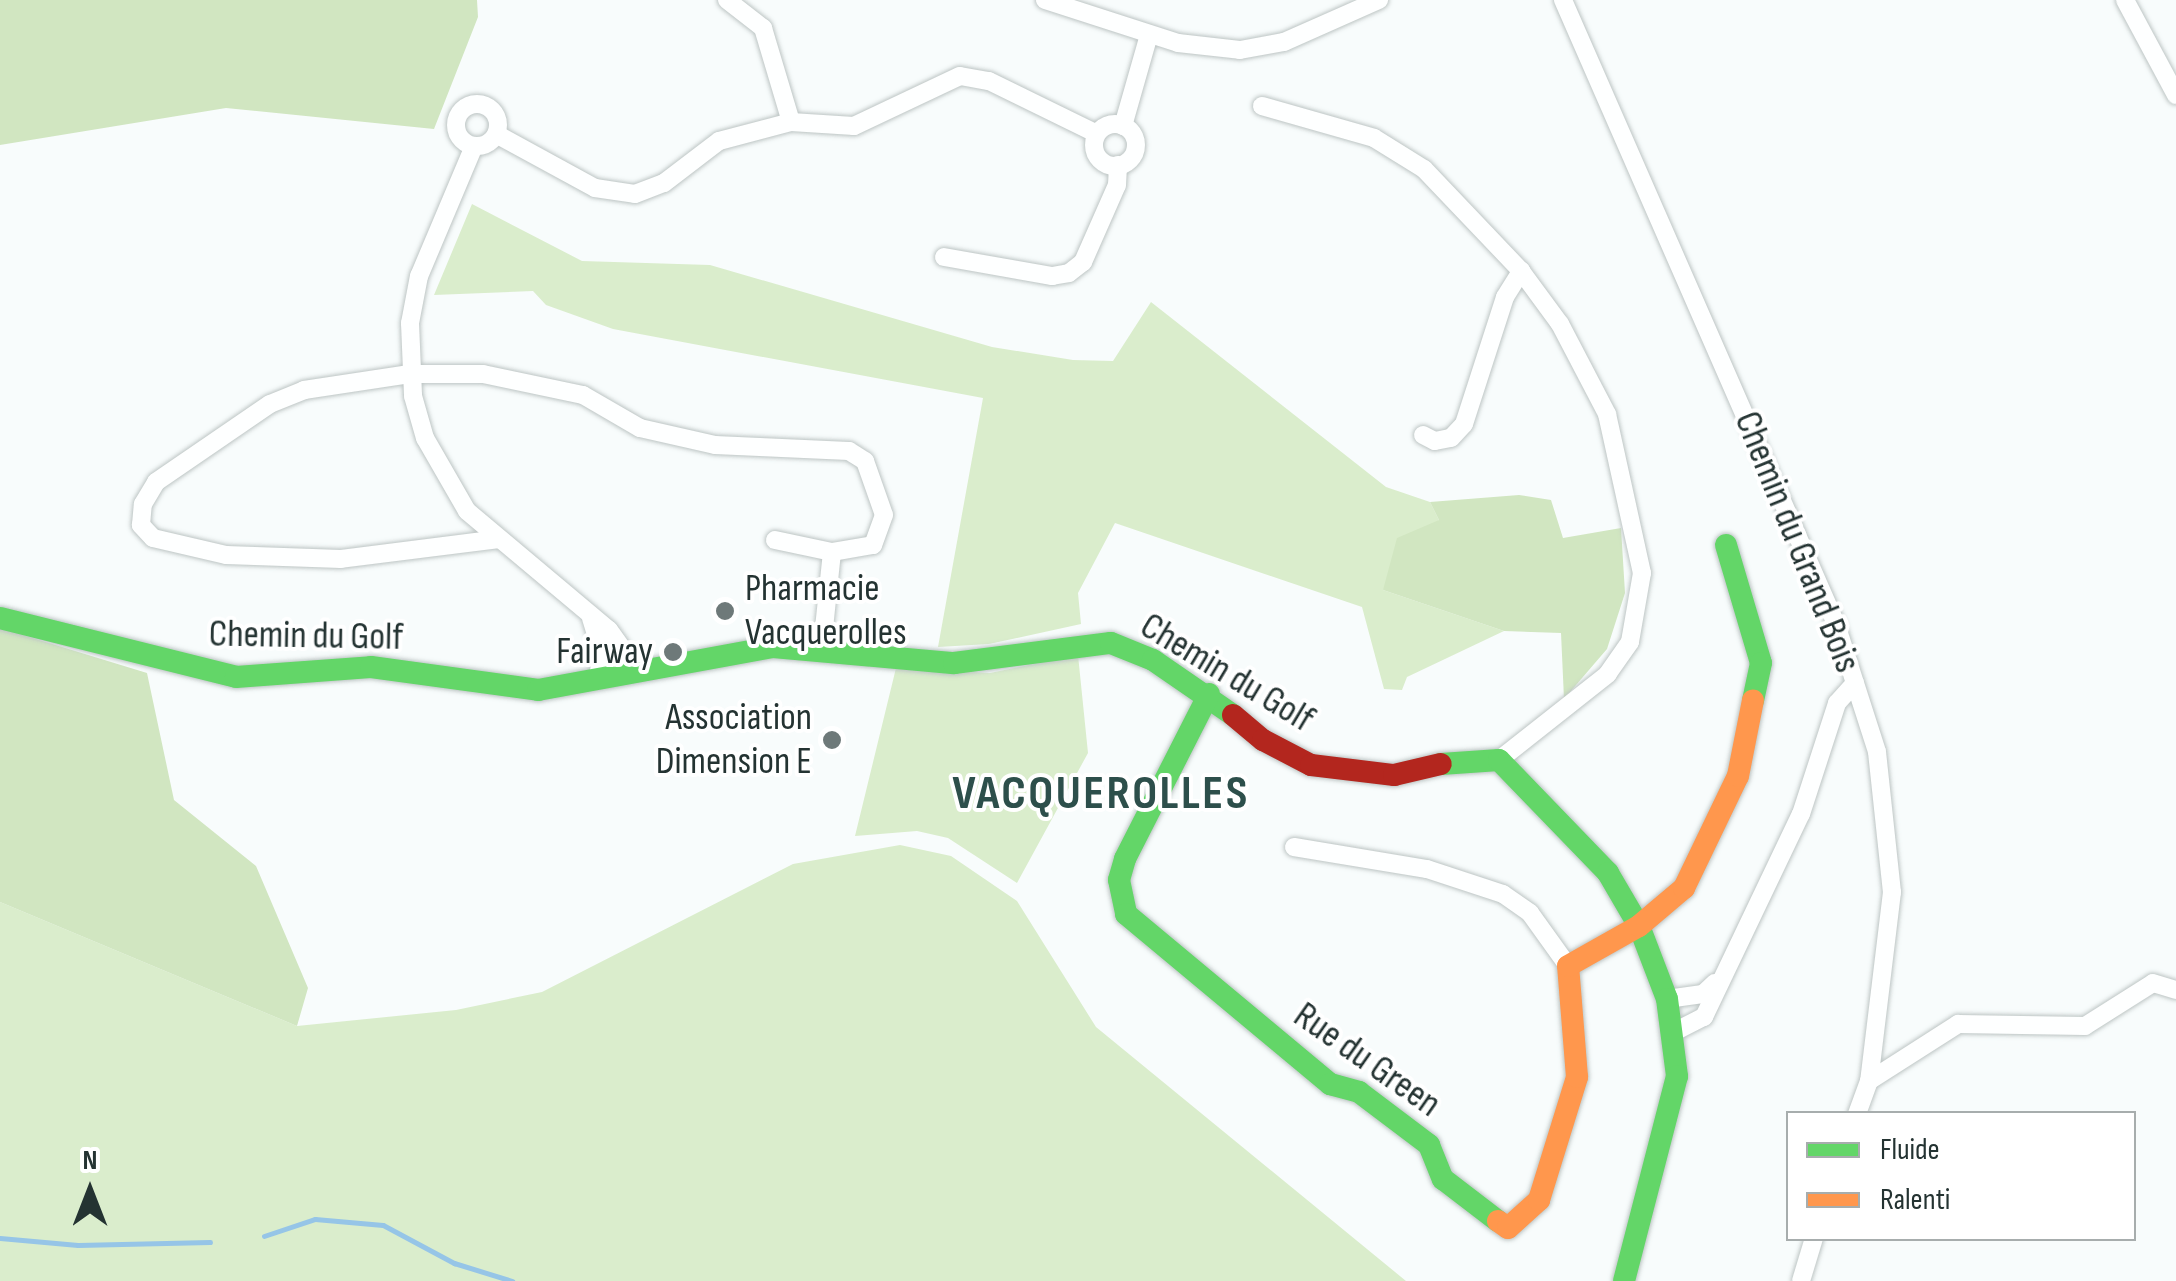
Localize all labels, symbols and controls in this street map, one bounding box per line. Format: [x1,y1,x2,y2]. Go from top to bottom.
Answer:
street label: Chemin du Grand Bois [1724,405,1870,679]
place label: Pharmacie Vacquerolles [745,566,907,656]
marker: Pharmacie Vacquerolles [714,600,736,622]
street label: Chemin du Golf [1132,603,1322,743]
street label: Chemin du Golf [208,612,404,660]
place label: Fairway [556,629,653,675]
marker: Fairway [662,641,684,663]
place label: Association Dimension E [656,695,812,784]
marker: Association Dimension E [821,729,843,751]
district label: VACQUEROLLES [952,765,1250,823]
street label: Rue du Green [1285,993,1449,1127]
legend [1786,1111,2136,1241]
text: Fluide [1880,1132,1940,1168]
north arrow [40,1141,140,1241]
text: N [83,1144,97,1177]
text: Ralenti [1880,1182,1950,1218]

